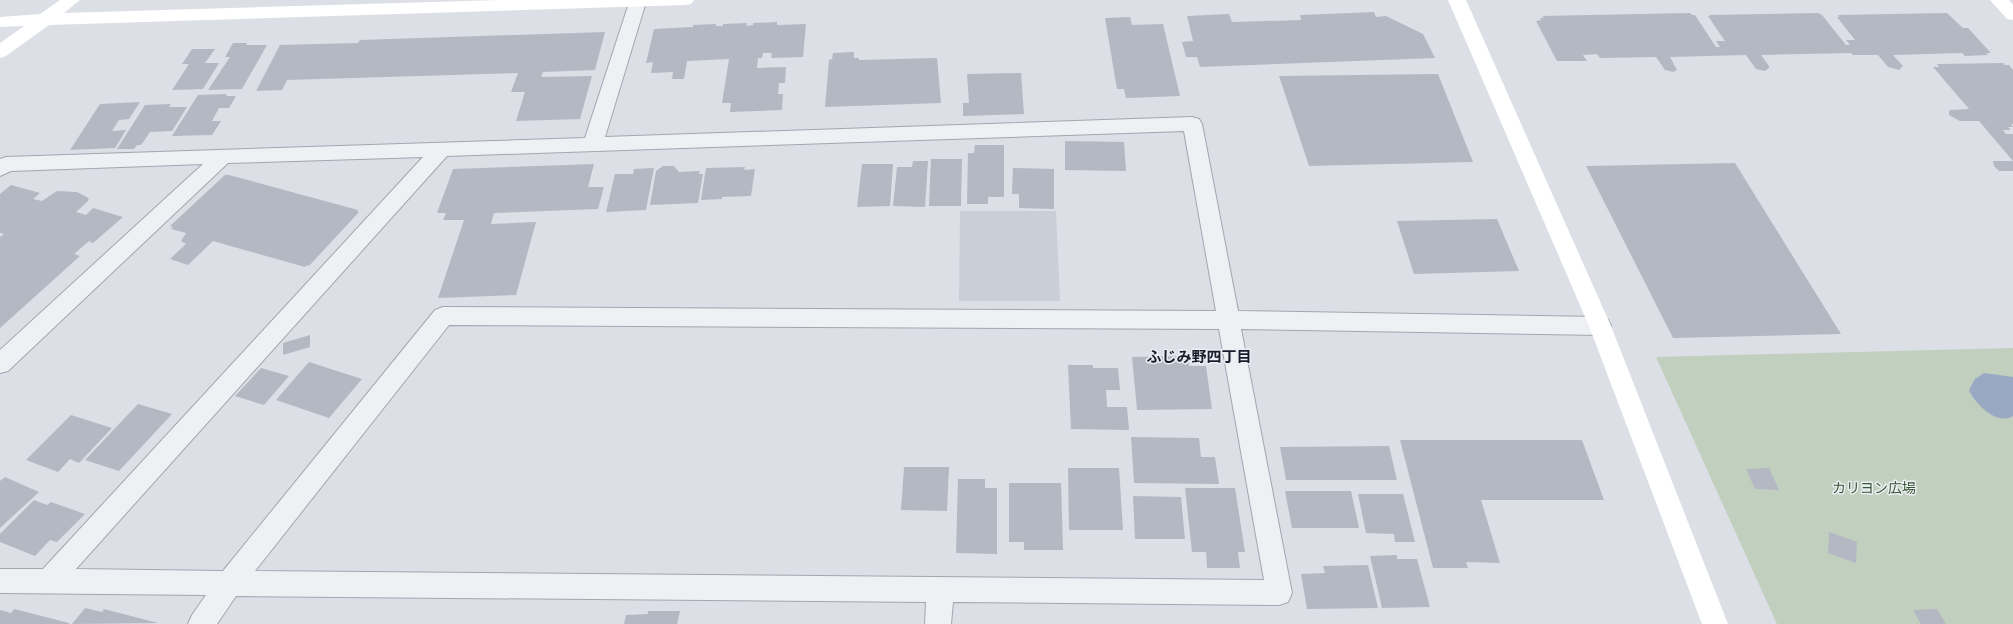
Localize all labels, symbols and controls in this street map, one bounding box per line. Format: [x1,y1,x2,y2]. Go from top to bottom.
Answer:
district label: ふじみ野四丁目 [1146,348,1252,366]
park label: カリヨン広場 [1832,480,1916,497]

